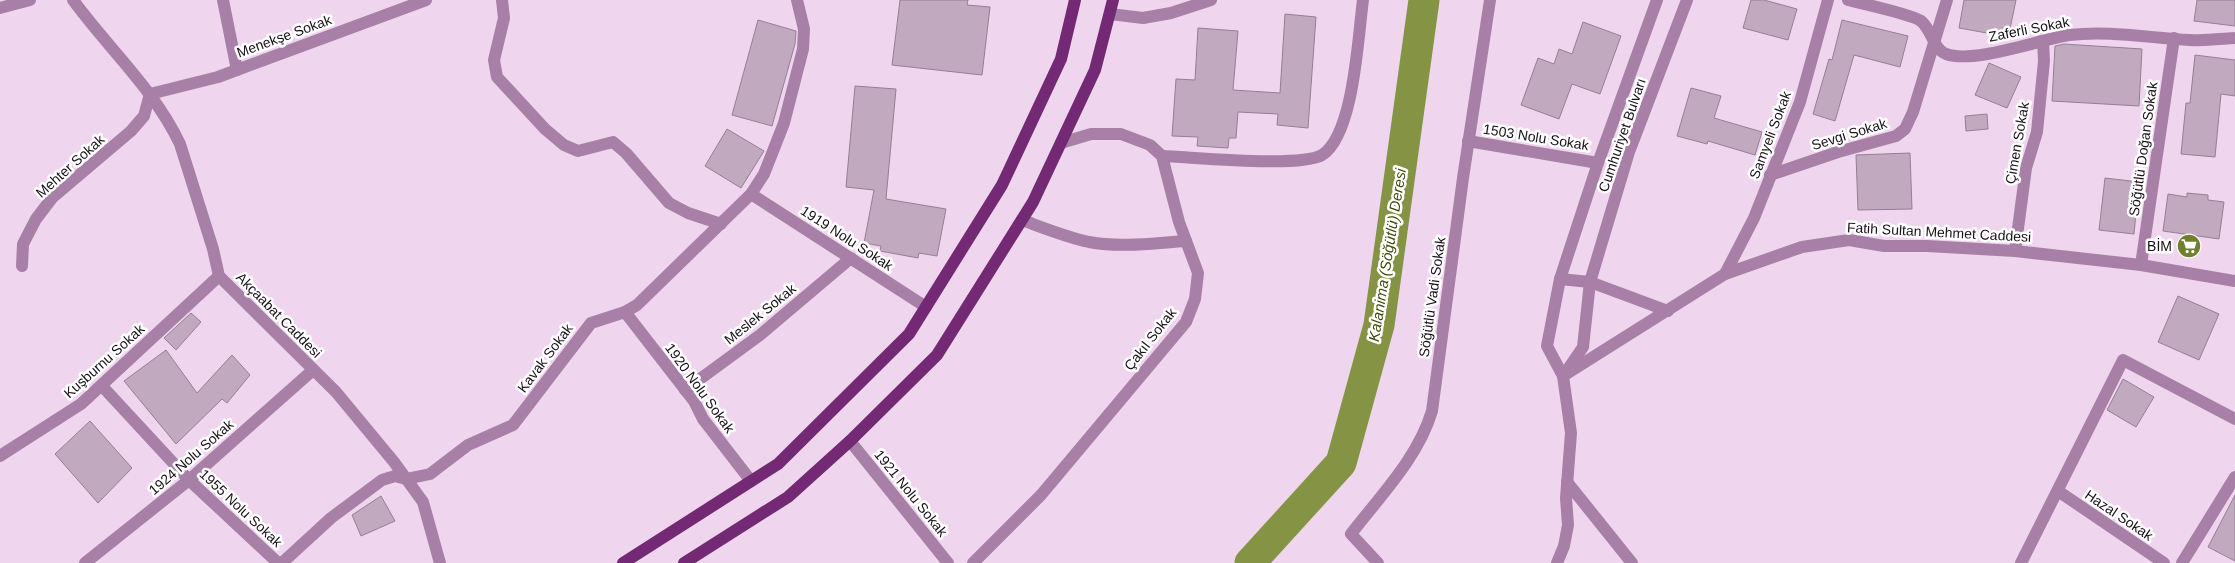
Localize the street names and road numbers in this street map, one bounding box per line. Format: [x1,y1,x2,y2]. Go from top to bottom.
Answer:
street label: Menekşe Sokak [234,11,334,61]
street label: Zaferli Sokak [1987,13,2072,45]
street label: Cumhuriyet Bulvarı [1595,76,1649,194]
street label: Söğütlü Doğan Sokak [2126,80,2160,217]
street label: Samyeli Sokak [1746,88,1794,181]
street label: Çimen Sokak [2002,100,2032,185]
street label: Sevgi Sokak [1809,115,1890,153]
street label: 1503 Nolu Sokak [1482,121,1591,153]
street label: Mehter Sokak [33,130,108,201]
street label: 1919 Nolu Sokak [798,202,897,274]
street label: Fatih Sultan Mehmet Caddesi [1846,219,2032,245]
street label: Söğütlü Vadi Sokak [1416,235,1448,358]
street label: Akçaabat Caddesi [233,269,325,361]
street label: Meslek Sokak [721,280,800,348]
street label: Çakıl Sokak [1121,304,1180,373]
street label: Kuşburnu Sokak [60,320,148,401]
street label: Kavak Sokak [514,320,577,395]
street label: 1920 Nolu Sokak [662,340,738,437]
street label: 1924 Nolu Sokak [146,415,237,498]
street label: 1921 Nolu Sokak [871,447,951,540]
street label: 1955 Nolu Sokak [197,466,286,551]
street label: Hazal Sokak [2082,486,2157,544]

